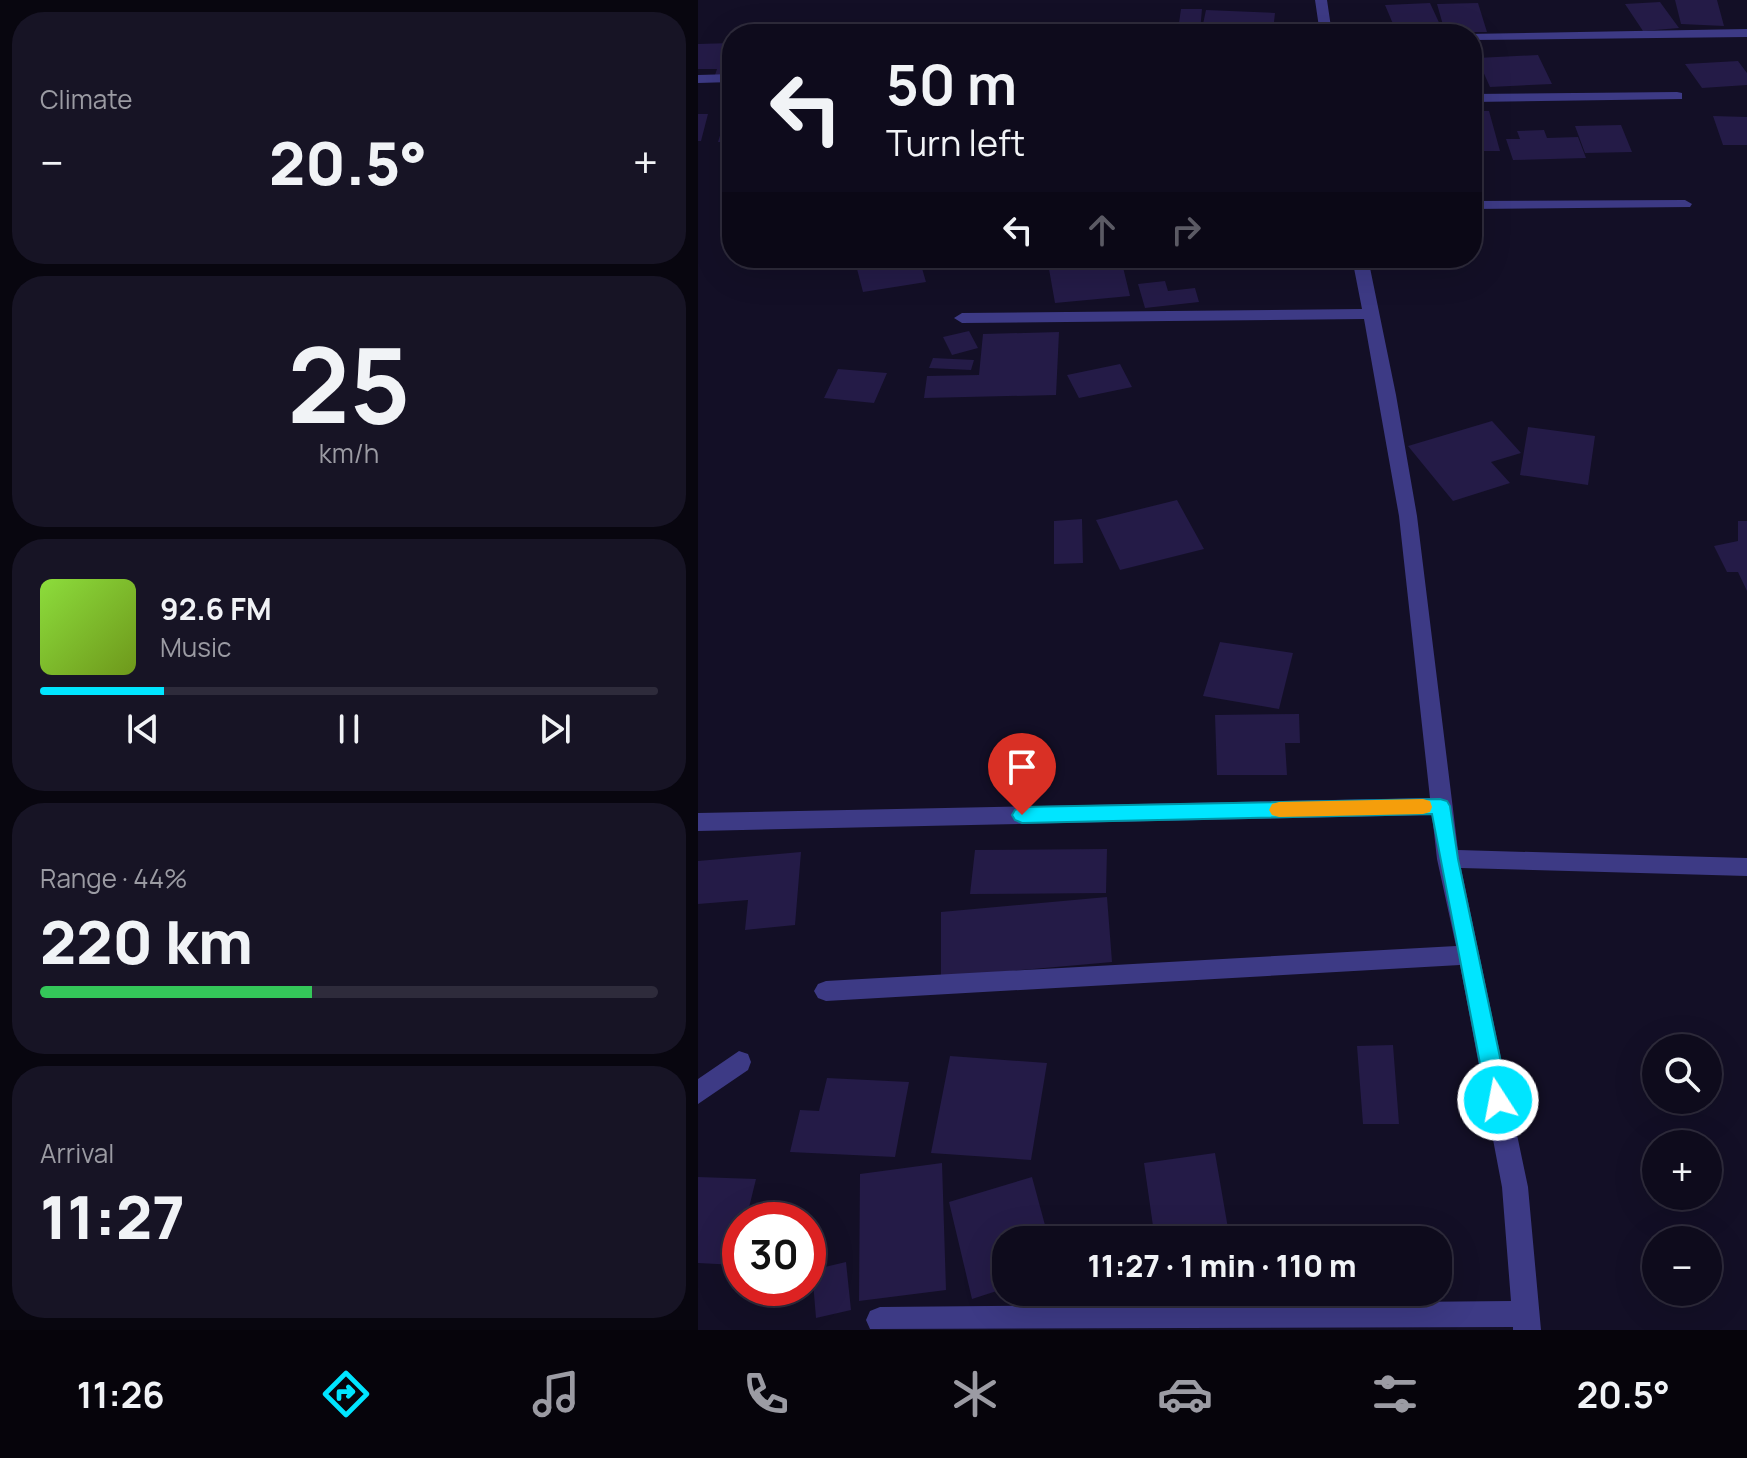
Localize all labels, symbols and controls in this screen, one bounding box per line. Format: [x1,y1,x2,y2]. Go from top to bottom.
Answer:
text: 50 m [886,45,1017,122]
icon: left [754,56,858,160]
text: Climate [40,81,132,117]
text: Turn left [886,118,1025,167]
text: 20.5° [269,121,427,203]
text: − [40,132,64,192]
text: + [633,132,658,192]
icon: left [996,208,1040,252]
icon: ahead [1080,208,1124,252]
icon: right [1164,208,1208,252]
text: 25 [288,312,410,454]
text: km/h [319,435,379,471]
text: 92.6 FM [160,588,272,629]
text: Music [160,629,231,665]
icon: previous [121,707,165,751]
icon: pause [327,707,371,751]
icon: next [533,707,577,751]
pin [988,733,1056,815]
icon: arrive [1000,745,1044,789]
text: Range · 44% [40,860,188,896]
text: 220 km [40,900,253,982]
map controls [1642,1034,1722,1306]
button: search [1642,1034,1722,1114]
position arrow [1456,1058,1540,1142]
button: + [1642,1130,1722,1210]
text: Arrival [40,1135,114,1171]
text: 11:27 [40,1175,185,1257]
speed limit sign: 30 [722,1202,826,1306]
button: − [1642,1226,1722,1306]
text: 11:27 · 1 min · 110 m [1087,1245,1357,1286]
icon: directions [318,1366,374,1422]
icon: music [528,1366,584,1422]
icon: phone [738,1366,794,1422]
icon: climate [947,1366,1003,1422]
icon: car [1157,1366,1213,1422]
icon: filters [1367,1366,1423,1422]
text: 11:26 [77,1370,165,1419]
text: 20.5° [1577,1370,1670,1419]

